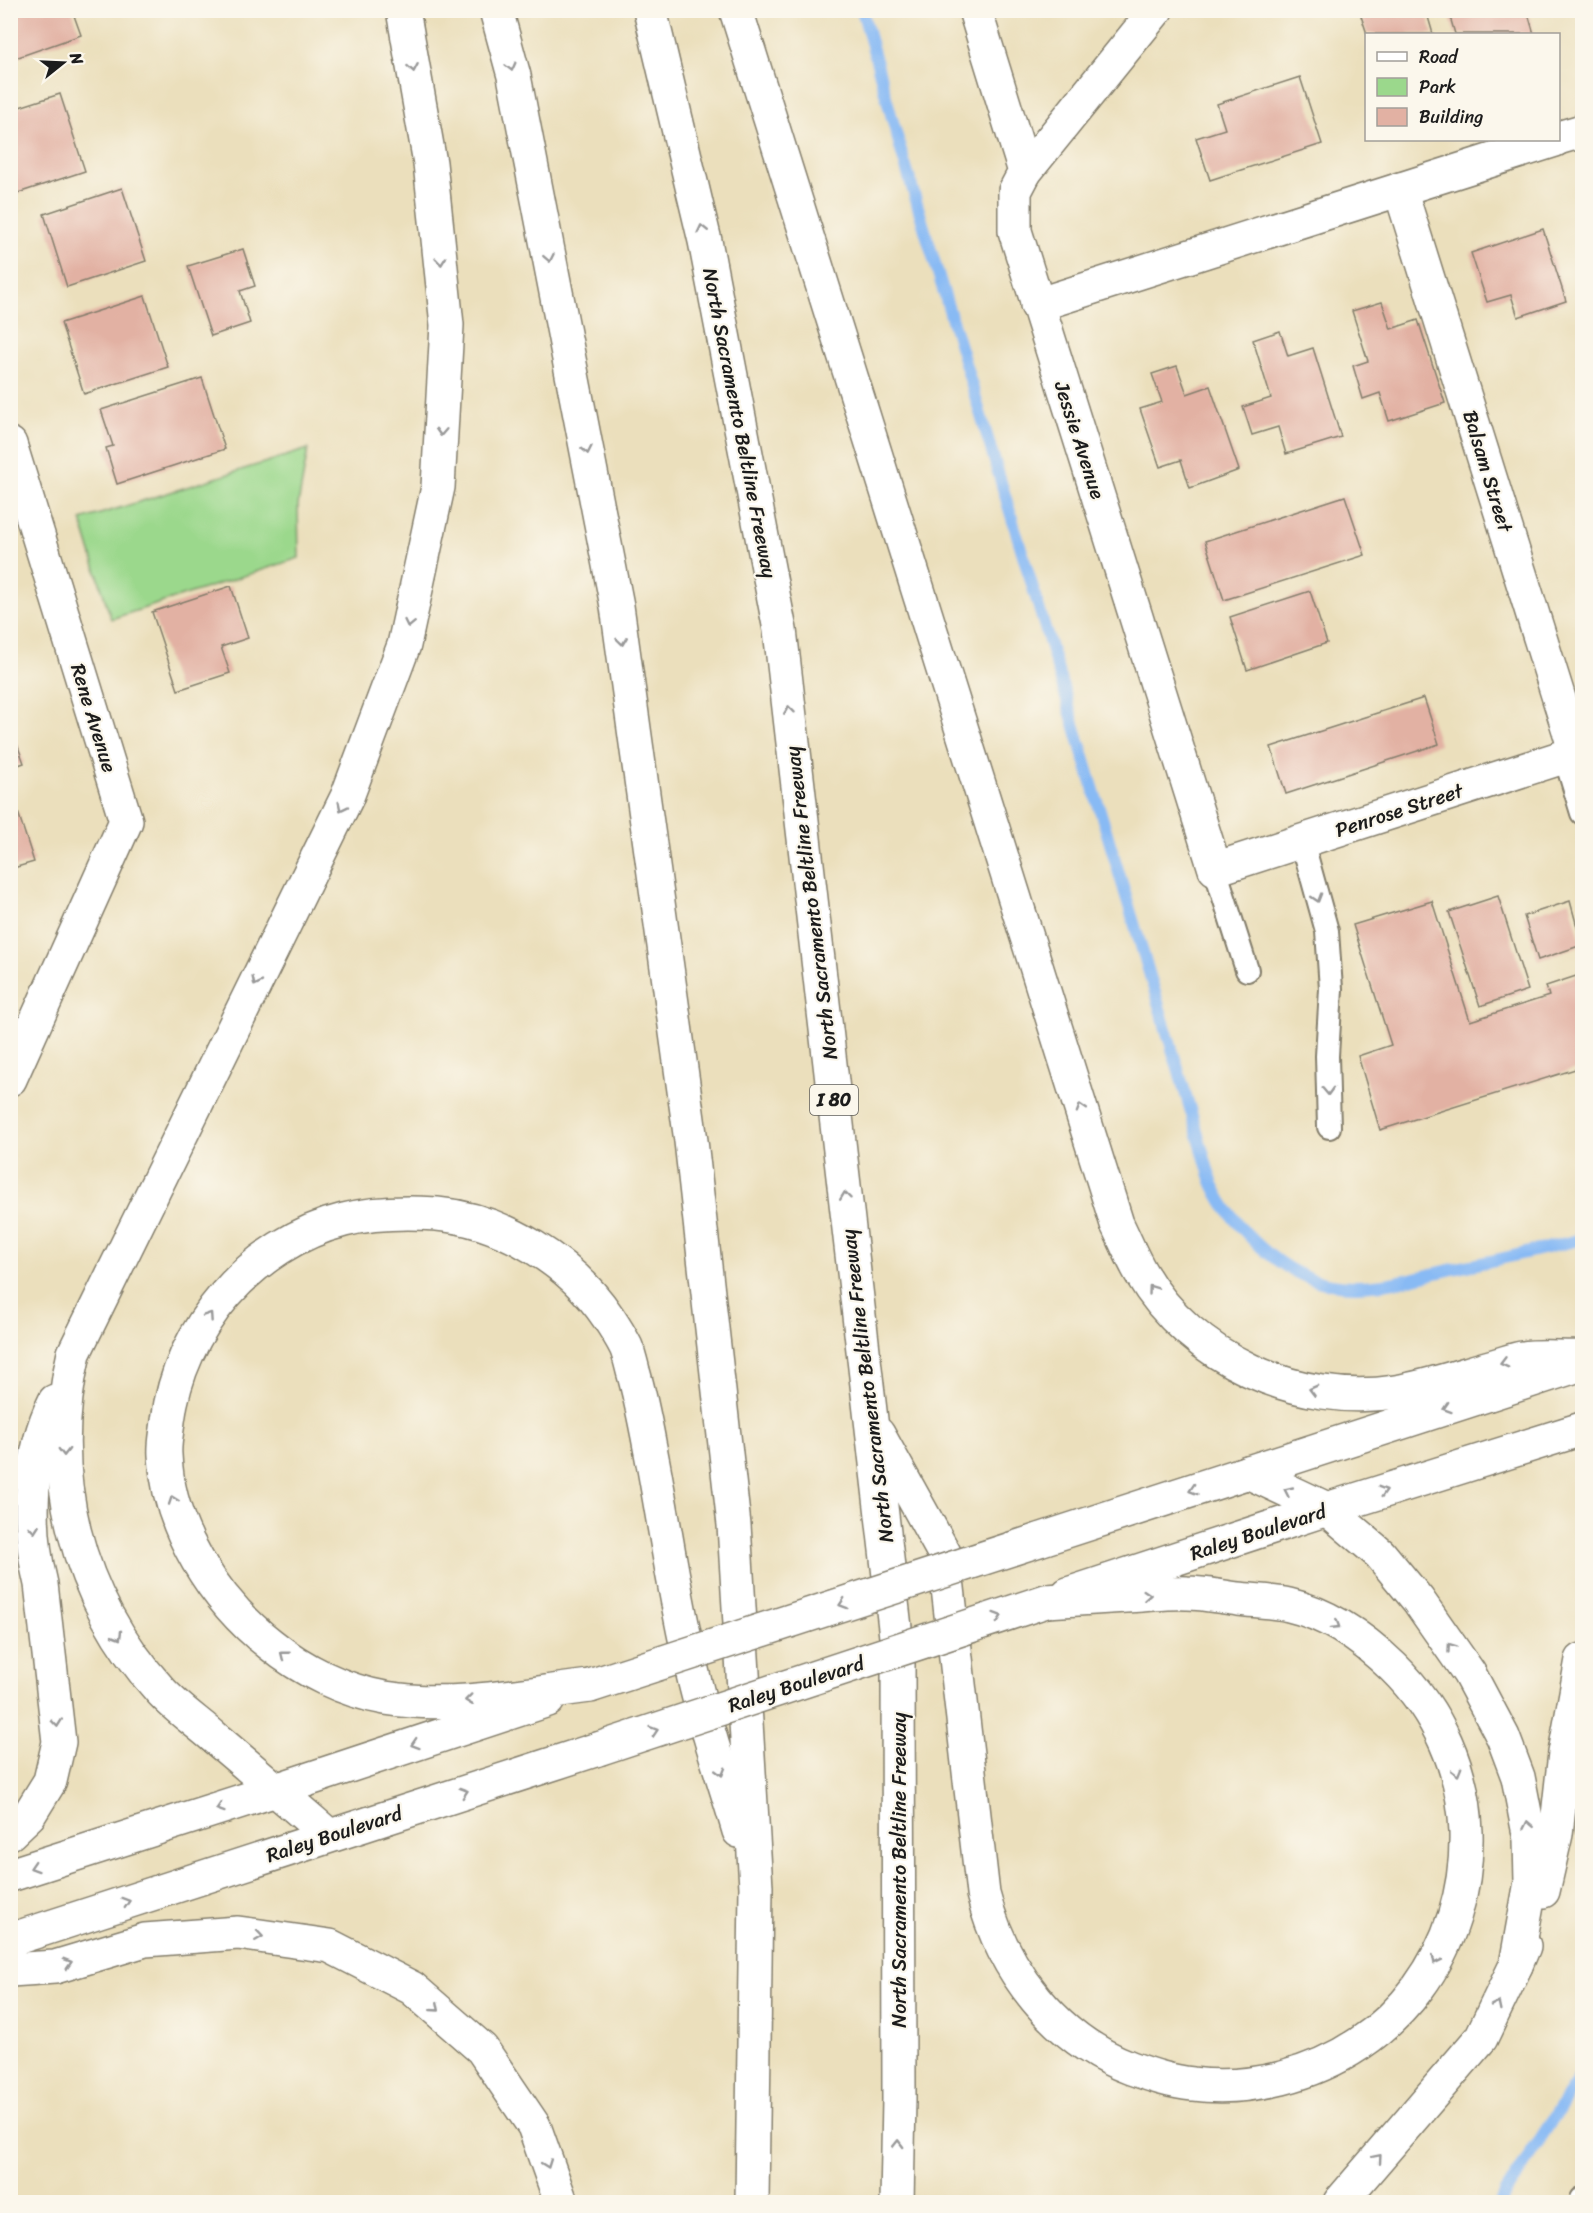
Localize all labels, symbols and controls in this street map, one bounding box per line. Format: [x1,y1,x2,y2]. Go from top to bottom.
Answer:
north arrow [33,33,93,93]
legend [1365,33,1560,141]
text: Road [1419,41,1459,73]
text: N [61,48,93,69]
one-way arrow [504,62,517,72]
one-way arrow [406,63,419,73]
text: Park [1419,71,1456,103]
text: Building [1419,101,1483,133]
one-way arrow [696,225,709,235]
one-way arrow [542,253,555,263]
one-way arrow [434,256,447,265]
street label: North Sacramento Beltline Freeway [692,265,787,582]
street label: Jessie Avenue [1044,376,1115,504]
street label: Balsam Street [1452,406,1523,537]
one-way arrow [434,428,447,437]
one-way arrow [580,444,593,454]
one-way arrow [403,619,416,629]
one-way arrow [615,637,628,646]
street label: Rene Avenue [60,659,127,777]
one-way arrow [783,706,796,715]
street label: North Sacramento Beltline Freeway [775,744,848,1062]
street label: Penrose Street [1331,773,1469,848]
one-way arrow [338,801,349,812]
one-way arrow [1309,892,1322,903]
one-way arrow [252,976,264,987]
road number: I 80 [810,1085,858,1115]
one-way arrow [1322,1087,1334,1096]
one-way arrow [1076,1103,1088,1114]
one-way arrow [839,1192,852,1201]
street label: North Sacramento Beltline Freeway [831,1227,904,1545]
one-way arrow [1149,1284,1160,1295]
one-way arrow [202,1311,213,1322]
one-way arrow [1499,1356,1509,1369]
one-way arrow [1308,1385,1318,1398]
one-way arrow [1442,1401,1453,1413]
one-way arrow [58,1447,70,1456]
one-way arrow [1188,1483,1199,1495]
one-way arrow [1283,1486,1294,1498]
one-way arrow [1377,1486,1388,1499]
street label: Raley Boulevard [1186,1494,1332,1571]
one-way arrow [168,1495,181,1506]
one-way arrow [27,1525,40,1534]
one-way arrow [1142,1589,1151,1602]
one-way arrow [838,1596,849,1609]
one-way arrow [992,1612,1003,1624]
one-way arrow [1330,1617,1341,1628]
one-way arrow [111,1630,123,1640]
one-way arrow [1447,1643,1458,1654]
street label: Raley Boulevard [724,1646,870,1723]
one-way arrow [280,1652,291,1663]
one-way arrow [465,1693,474,1706]
street label: North Sacramento Beltline Freeway [882,1712,917,2028]
one-way arrow [50,1718,63,1727]
one-way arrow [648,1726,659,1738]
one-way arrow [410,1737,421,1749]
one-way arrow [714,1766,726,1776]
one-way arrow [1450,1766,1462,1777]
one-way arrow [458,1787,469,1799]
street label: Raley Boulevard [262,1796,408,1873]
one-way arrow [215,1801,226,1813]
one-way arrow [1522,1820,1535,1830]
one-way arrow [29,1860,40,1872]
one-way arrow [120,1896,131,1909]
one-way arrow [255,1929,264,1941]
one-way arrow [1432,1954,1443,1965]
one-way arrow [62,1958,73,1970]
one-way arrow [1490,2000,1502,2011]
one-way arrow [429,2001,440,2012]
one-way arrow [892,2140,904,2149]
one-way arrow [1371,2154,1382,2165]
one-way arrow [540,2158,553,2169]

